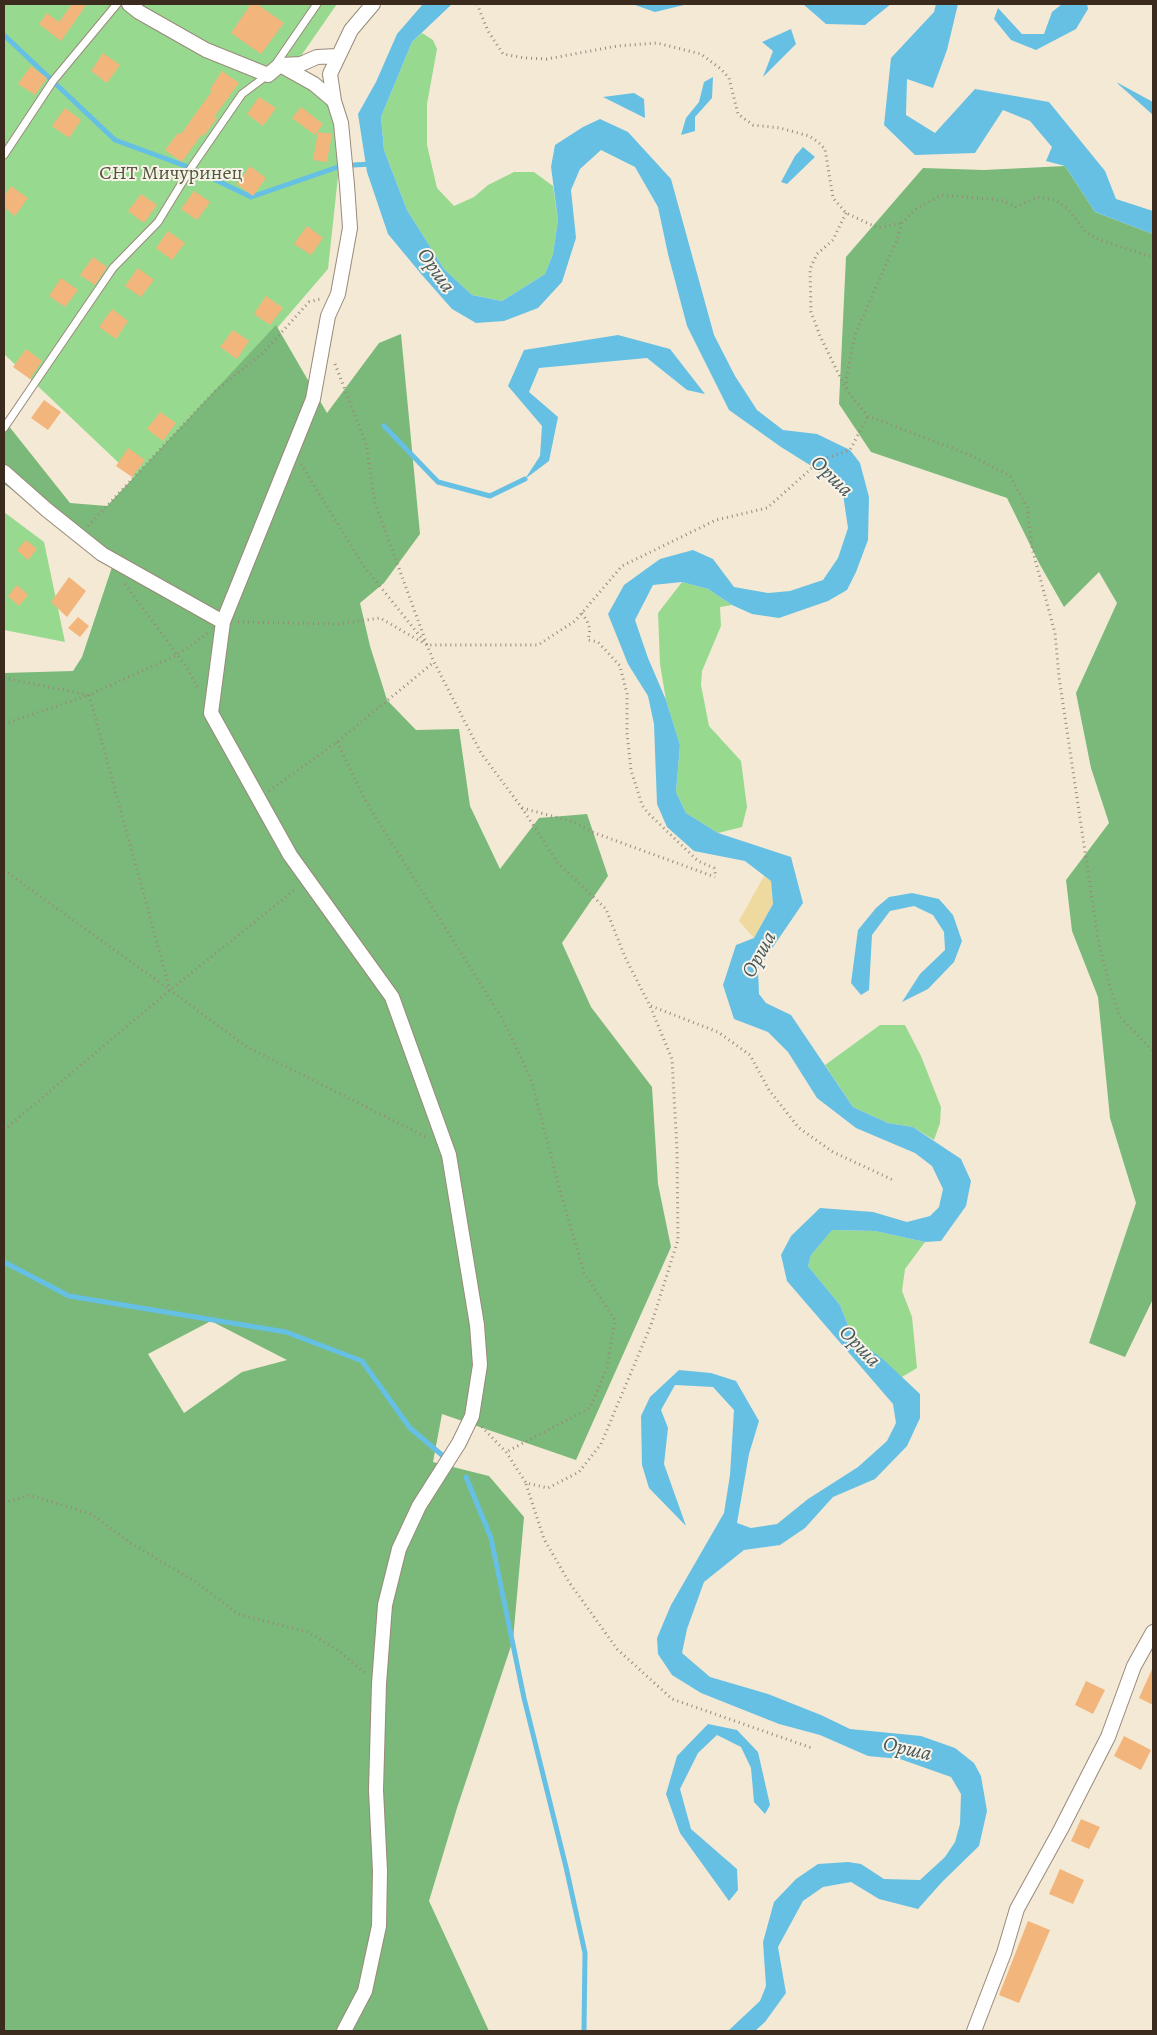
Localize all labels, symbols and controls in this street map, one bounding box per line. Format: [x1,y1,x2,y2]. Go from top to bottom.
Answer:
park label: СНТ Мичуринец [99,162,243,186]
water label: Орша [411,244,459,298]
water label: Орша [805,451,857,503]
water label: Орша [737,927,783,983]
water label: Орша [833,1321,885,1373]
water label: Орша [880,1732,934,1768]

